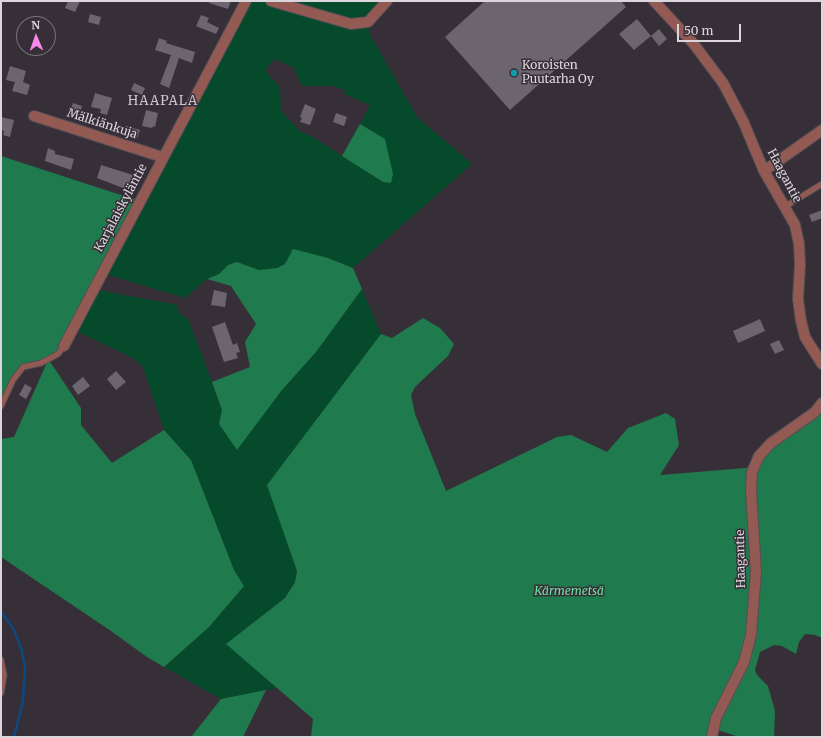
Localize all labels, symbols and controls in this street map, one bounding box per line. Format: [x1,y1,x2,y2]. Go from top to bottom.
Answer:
north arrow [16,16,56,56]
scale bar [679,16,743,42]
text: N [31,18,40,32]
text: 50 m [684,23,713,38]
place label: Koroisten Puutarha Oy [522,59,594,87]
marker: Koroisten Puutarha Oy [509,68,519,78]
district label: HAAPALA [128,93,198,109]
street label: Mälkiänkuja [65,106,139,142]
street label: Haagantie [764,147,804,205]
street label: Karjalaiskyläntie [92,162,150,254]
street label: Haagantie [733,529,749,589]
park label: Kärmemetsä [534,585,604,599]

